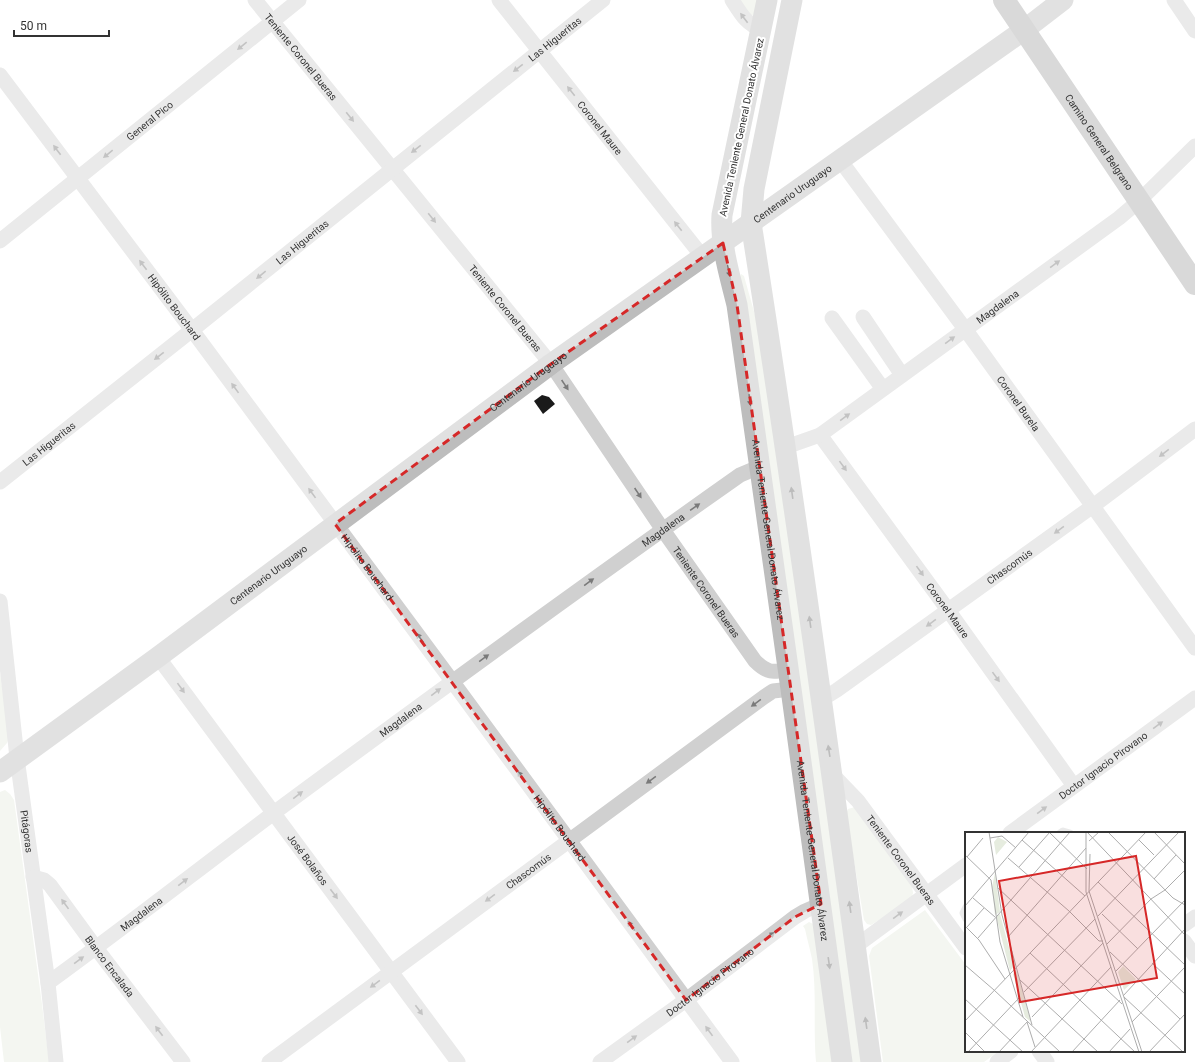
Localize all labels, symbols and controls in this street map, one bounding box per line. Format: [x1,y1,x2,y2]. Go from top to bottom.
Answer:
street label: Teniente Coronel Bueras [262,11,339,103]
scale bar [14,12,109,38]
one-way arrow [740,12,749,23]
street label: Las Higueritas [526,15,583,64]
text: 50 m [20,19,47,33]
street label: Avenida Teniente General Donato Álvarez [716,37,766,217]
one-way arrow [237,41,247,50]
one-way arrow [513,64,524,73]
one-way arrow [566,85,575,96]
street label: Camino General Belgrano [1063,92,1135,192]
street label: General Pico [124,99,175,143]
street label: Coronel Maure [575,99,624,157]
one-way arrow [345,112,354,123]
one-way arrow [53,145,61,156]
one-way arrow [411,145,422,153]
one-way arrow [103,150,114,158]
street label: Centenario Uruguayo [751,162,834,225]
one-way arrow [427,213,436,224]
street label: Las Higueritas [274,218,331,266]
one-way arrow [673,220,682,231]
one-way arrow [139,260,148,271]
one-way arrow [1050,260,1061,268]
street label: Teniente Coronel Bueras [467,263,544,354]
one-way arrow [727,265,733,278]
one-way arrow [255,270,266,279]
street label: Hipólito Bouchard [146,272,202,342]
street label: Magdalena [974,288,1021,326]
one-way arrow [945,336,955,344]
street label: Centenario Uruguayo [488,349,569,414]
one-way arrow [154,352,165,360]
street label: Coronel Burela [995,374,1042,433]
one-way arrow [561,380,569,391]
one-way arrow [231,383,239,394]
one-way arrow [747,394,753,406]
one-way arrow [840,413,850,421]
street label: Las Higueritas [20,420,78,468]
street label: Avenida Teniente General Donato Álvarez [750,439,786,621]
one-way arrow [1158,449,1169,457]
one-way arrow [839,461,847,472]
one-way arrow [308,487,316,498]
one-way arrow [789,487,795,499]
one-way arrow [634,488,642,498]
one-way arrow [690,503,700,511]
street label: Magdalena [640,511,687,549]
one-way arrow [1054,526,1065,534]
street label: Hipólito Bouchard [339,532,395,603]
street label: Centenario Uruguayo [228,543,309,607]
street label: Teniente Coronel Bueras [670,545,742,640]
street label: Chascomús [985,547,1034,587]
one-way arrow [916,566,924,577]
one-way arrow [584,578,595,586]
street label: Coronel Maure [924,581,971,640]
one-way arrow [807,616,813,628]
one-way arrow [926,618,936,626]
one-way arrow [416,633,425,644]
one-way arrow [478,654,489,662]
one-way arrow [992,672,1000,682]
one-way arrow [177,683,185,694]
one-way arrow [431,688,442,697]
one-way arrow [751,698,761,706]
street label: Magdalena [377,701,424,739]
one-way arrow [1153,721,1163,729]
street label: Doctor Ignacio Pirovano [1057,730,1150,801]
one-way arrow [826,745,832,757]
street label: Avenida Teniente General Donato Álvarez [795,759,830,942]
one-way arrow [518,771,526,781]
one-way arrow [646,776,657,784]
one-way arrow [293,791,304,799]
street label: Hipólito Bouchard [531,793,587,863]
one-way arrow [1036,806,1047,814]
street label: Pitágoras [18,810,35,853]
street label: Teniente Coronel Bueras [864,813,937,907]
street label: José Bolaños [285,832,330,887]
inset map [965,832,1185,1052]
street label: Chascomús [504,851,553,891]
one-way arrow [178,877,189,886]
one-way arrow [329,889,338,900]
one-way arrow [485,894,496,903]
street label: Magdalena [118,895,164,933]
one-way arrow [61,899,69,910]
one-way arrow [847,901,854,913]
one-way arrow [893,910,904,919]
one-way arrow [628,921,636,931]
one-way arrow [764,932,775,941]
street label: Blanco Encalada [83,934,136,999]
street label: Doctor Ignacio Pirovano [664,945,756,1019]
one-way arrow [74,956,85,964]
one-way arrow [826,957,832,969]
one-way arrow [369,980,380,988]
one-way arrow [415,1004,424,1015]
one-way arrow [863,1017,869,1029]
one-way arrow [704,1025,713,1036]
one-way arrow [155,1026,163,1036]
one-way arrow [627,1035,637,1043]

